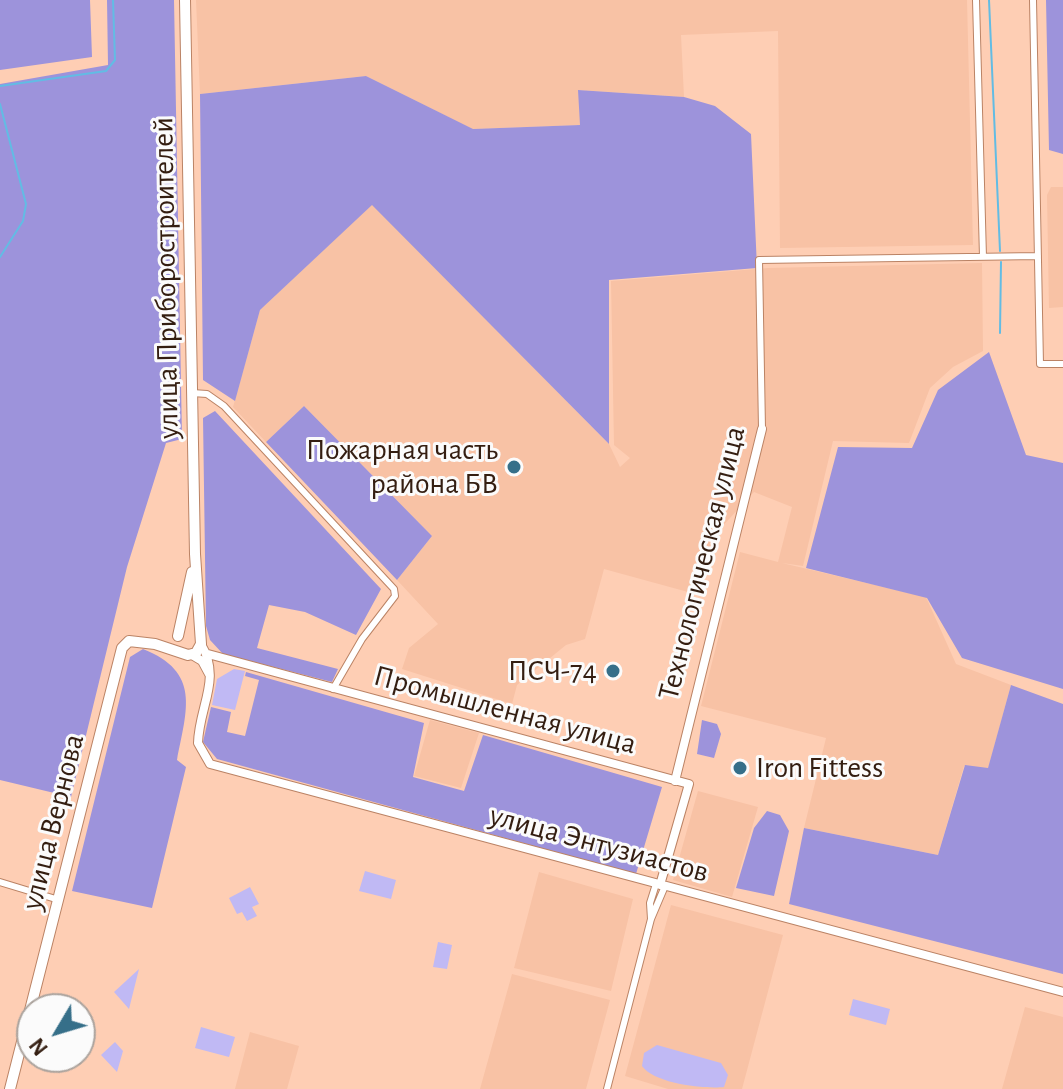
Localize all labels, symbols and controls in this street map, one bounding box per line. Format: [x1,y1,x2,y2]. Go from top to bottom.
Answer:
street label: улица Приборостроителей [145,117,187,439]
street label: Технологическая улица [651,423,753,703]
place label: Пожарная часть района БВ [306,432,498,502]
marker: Пожарная часть района БВ [505,458,523,476]
place label: ПСЧ-74 [508,653,597,689]
street label: Промышленная улица [370,658,640,762]
marker: ПСЧ-74 [604,662,622,680]
street label: улица Вернова [14,731,92,913]
place label: Iron Fittess [756,750,883,786]
marker: Iron Fittess [731,759,749,777]
street label: улица Энтузиастов [486,797,712,891]
north arrow [16,993,96,1073]
text: N [25,1034,52,1059]

